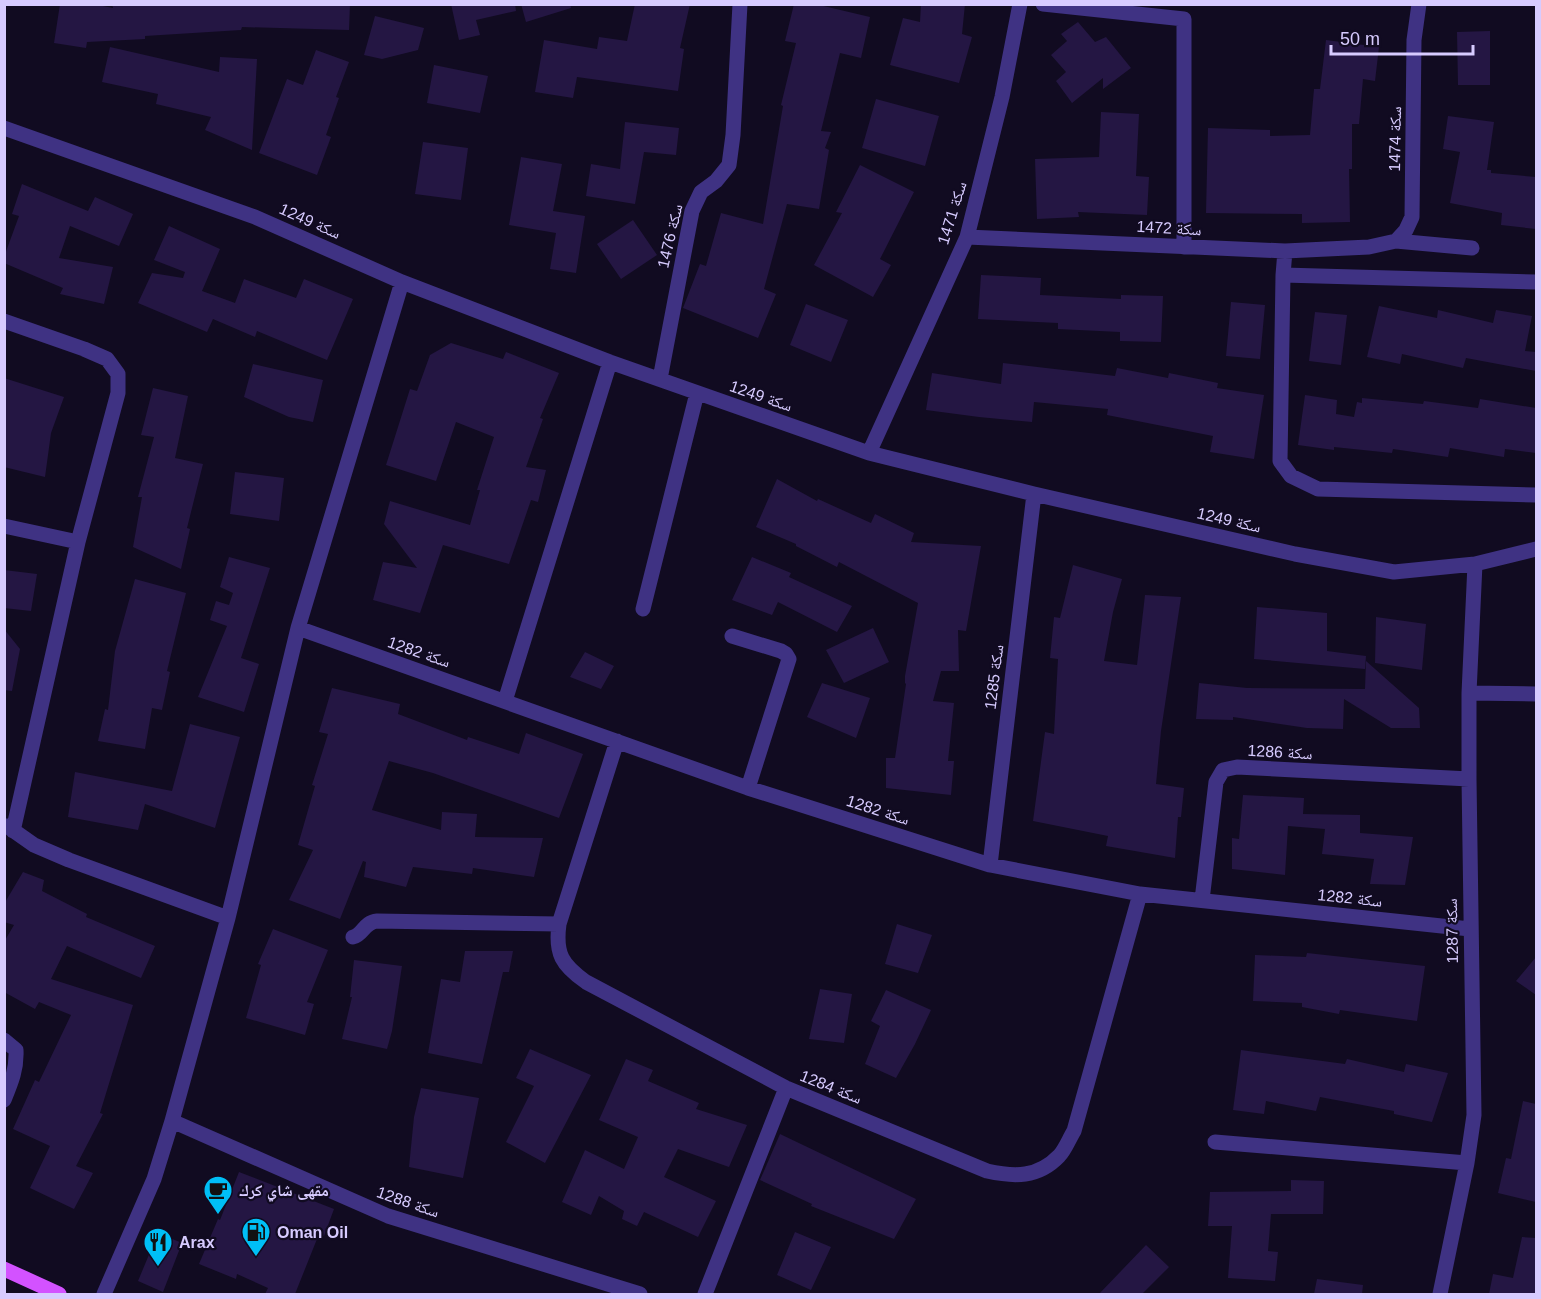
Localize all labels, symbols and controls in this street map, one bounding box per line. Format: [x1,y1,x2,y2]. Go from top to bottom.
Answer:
scale bar [1331,18,1474,56]
text: 50 m [1340,29,1380,49]
street label: سكة 1474 [1386,106,1404,172]
street label: سكة 1471 [934,179,970,247]
street label: سكة 1249 [277,200,343,242]
street label: سكة 1476 [654,202,686,270]
street label: سكة 1472 [1136,218,1202,238]
street label: سكة 1249 [727,377,795,415]
street label: سكة 1249 [1195,504,1263,536]
street label: سكة 1282 [385,633,453,671]
street label: سكة 1285 [982,644,1006,710]
street label: سكة 1286 [1247,742,1313,762]
street label: سكة 1282 [844,792,912,828]
street label: سكة 1282 [1317,886,1383,910]
street label: سكة 1287 [1443,898,1461,964]
street label: سكة 1284 [798,1067,864,1107]
cafe icon: مقهى شاي كرك [202,1174,234,1216]
place label: مقهى شاي كرك [239,1182,329,1202]
street label: سكة 1288 [374,1183,442,1221]
fuel station icon: Oman Oil [240,1216,272,1258]
place label: Oman Oil [277,1224,348,1241]
restaurant icon: Arax [142,1226,174,1268]
place label: Arax [179,1234,215,1251]

